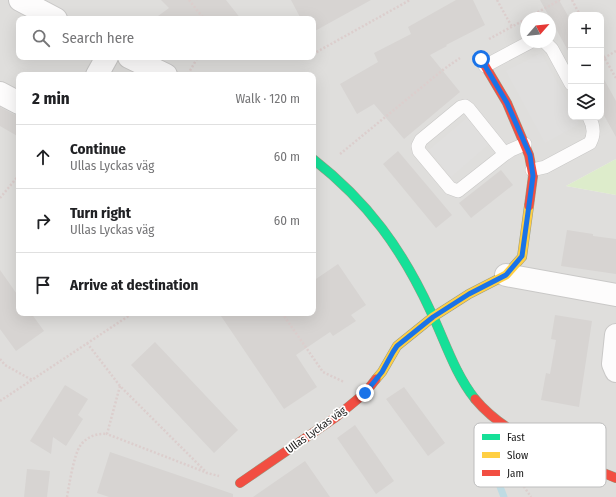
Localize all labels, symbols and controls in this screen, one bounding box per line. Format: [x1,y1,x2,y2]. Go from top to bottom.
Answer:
north arrow [520,12,556,48]
map controls [568,12,604,120]
button: + [568,12,604,48]
search box [16,16,316,60]
icon: search [30,27,52,49]
text: Search here [62,29,134,47]
button: − [568,48,604,84]
route start [472,50,490,68]
button: layers [568,84,604,120]
text: 2 min [32,88,70,109]
text: Walk · 120 m [235,91,300,106]
text: Continue [70,140,126,158]
icon: ahead [32,146,54,168]
text: 60 m [274,149,300,164]
text: Ullas Lyckas väg [70,158,154,173]
text: Turn right [70,204,131,222]
icon: right [32,210,54,232]
text: 60 m [274,213,300,228]
text: Ullas Lyckas väg [70,222,154,237]
icon: arrive [32,274,54,296]
text: Arrive at destination [70,276,198,294]
route end [356,384,374,402]
street label: Ullas Lyckas väg [283,403,349,456]
legend [474,423,606,487]
text: Fast [507,431,525,444]
text: Slow [507,449,528,462]
text: Jam [507,467,524,480]

